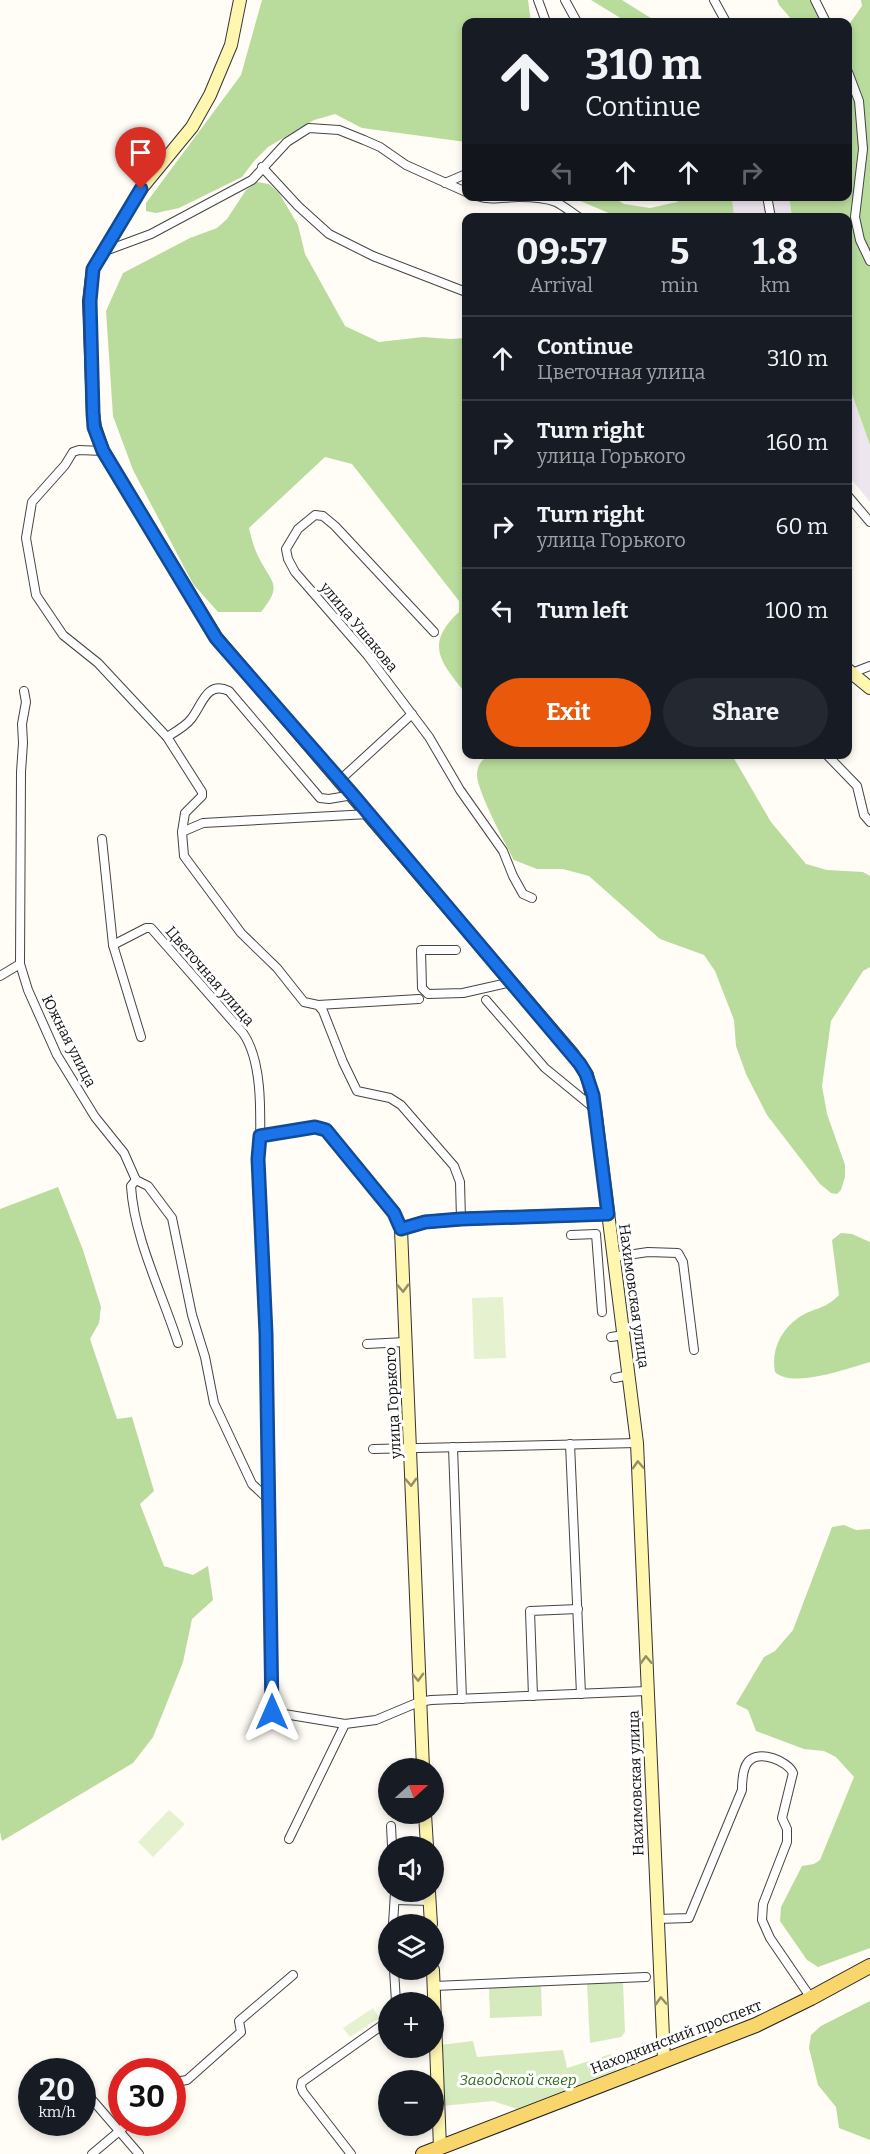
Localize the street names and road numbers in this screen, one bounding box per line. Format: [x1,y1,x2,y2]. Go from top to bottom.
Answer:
street label: улица Ушакова [316,578,402,676]
street label: Цветочная улица [162,922,258,1030]
street label: Южная улица [38,992,100,1090]
street label: Нахимовская улица [615,1223,653,1369]
street label: улица Горького [381,1347,405,1460]
street label: Нахимовская улица [624,1710,648,1856]
street label: Находкинский проспект [588,1996,764,2078]

